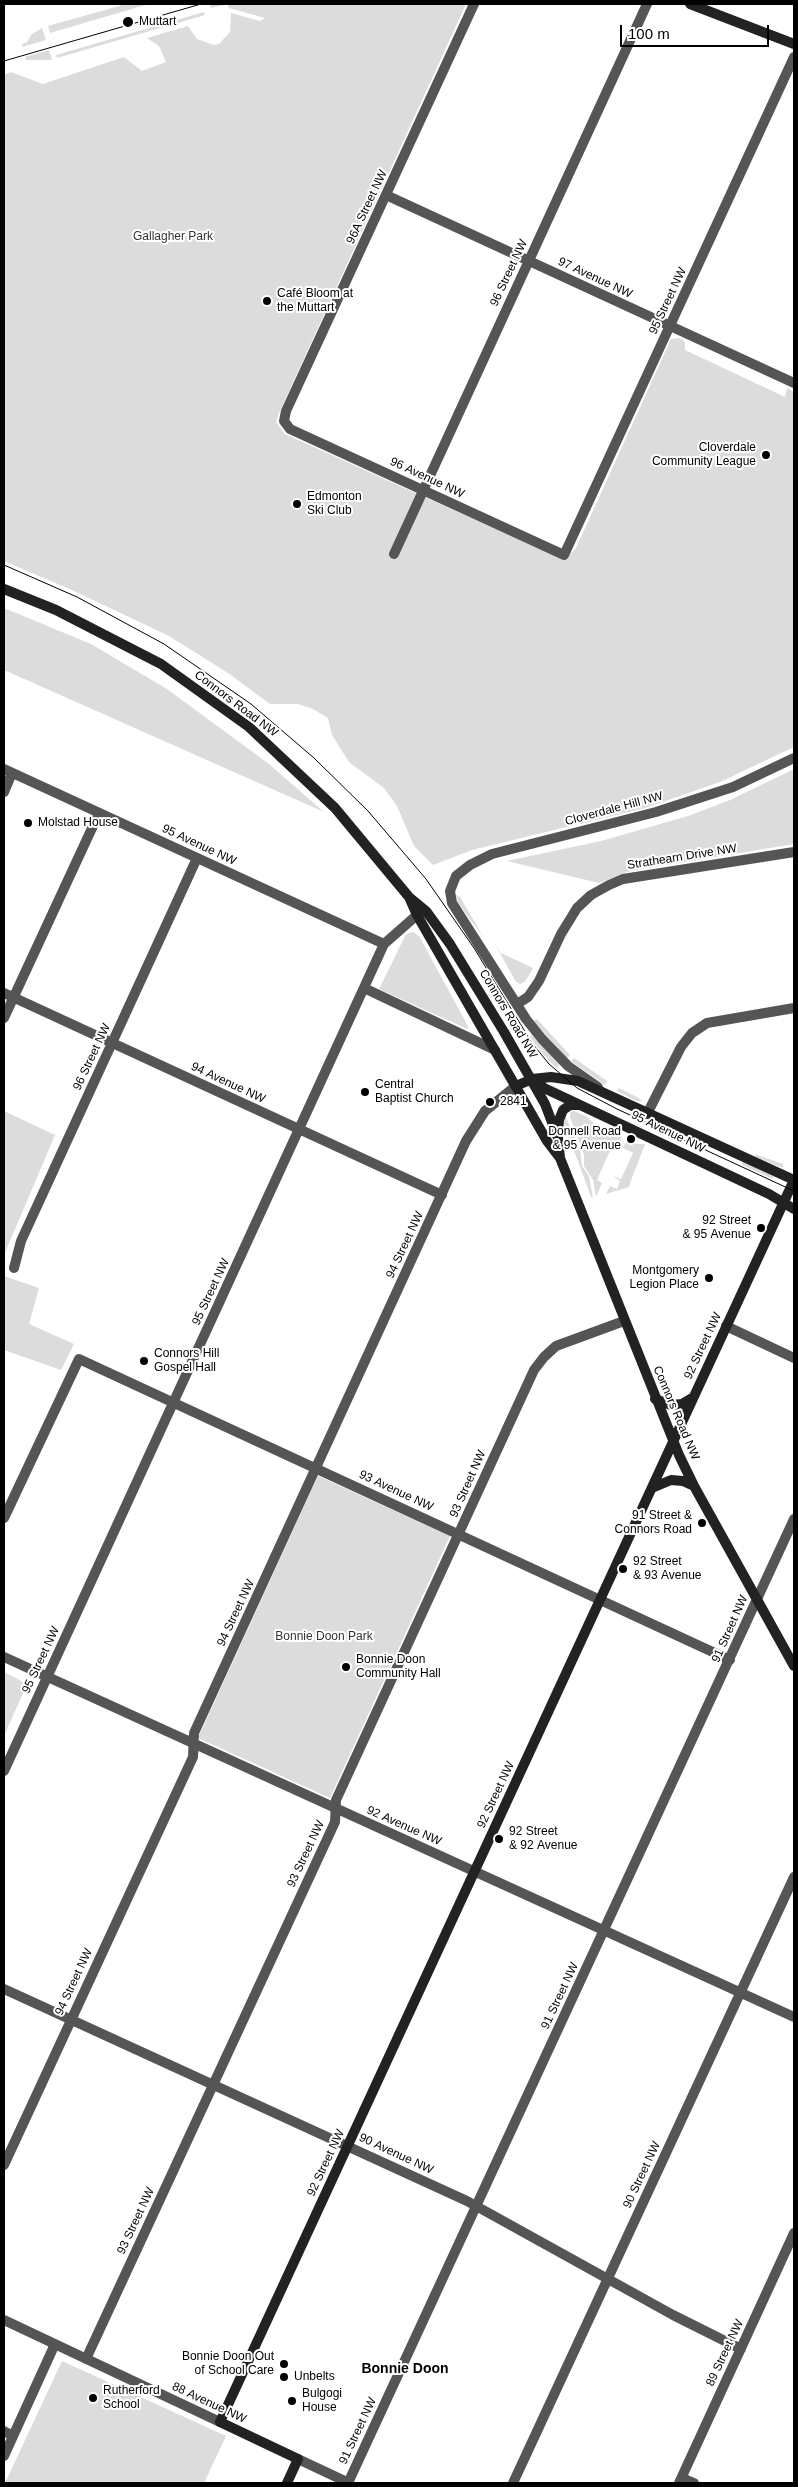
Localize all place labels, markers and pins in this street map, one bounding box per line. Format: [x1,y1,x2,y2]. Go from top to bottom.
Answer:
marker: Muttart [121,15,135,29]
place label: Muttart [139,15,176,29]
place label: Café Bloom at the Muttart [277,287,353,315]
marker: Café Bloom at the Muttart [261,295,273,307]
place label: Cloverdale Community League [652,441,756,469]
marker: Cloverdale Community League [760,449,772,461]
place label: Edmonton Ski Club [307,490,362,518]
marker: Edmonton Ski Club [291,498,303,510]
place label: Molstad House [38,816,118,830]
marker: Molstad House [22,817,34,829]
place label: Central Baptist Church [375,1078,454,1106]
marker: Central Baptist Church [359,1086,371,1098]
place label: 2841 [500,1095,527,1109]
marker: 2841 [484,1096,496,1108]
place label: Donnell Road & 95 Avenue [548,1125,621,1153]
marker: Donnell Road & 95 Avenue [625,1133,637,1145]
place label: 92 Street & 95 Avenue [682,1214,751,1242]
marker: 92 Street & 95 Avenue [755,1222,767,1234]
place label: Montgomery Legion Place [630,1264,699,1292]
marker: Montgomery Legion Place [703,1272,715,1284]
place label: Connors Hill Gospel Hall [154,1347,219,1375]
marker: Connors Hill Gospel Hall [138,1355,150,1367]
place label: 91 Street & Connors Road [615,1509,692,1537]
marker: 91 Street & Connors Road [696,1517,708,1529]
place label: 92 Street & 93 Avenue [633,1555,702,1583]
marker: 92 Street & 93 Avenue [617,1563,629,1575]
place label: Bonnie Doon Community Hall [356,1653,441,1681]
marker: Bonnie Doon Community Hall [340,1661,352,1673]
place label: 92 Street & 92 Avenue [509,1825,578,1853]
marker: 92 Street & 92 Avenue [493,1833,505,1845]
place label: Bonnie Doon Out of School Care [182,2350,274,2378]
marker: Bonnie Doon Out of School Care [278,2358,290,2370]
place label: Unbelts [294,2370,335,2384]
marker: Unbelts [278,2371,290,2383]
place label: Rutherford School [103,2384,160,2412]
place label: Bulgogi House [302,2387,342,2415]
marker: Rutherford School [87,2392,99,2404]
marker: Bulgogi House [286,2395,298,2407]

